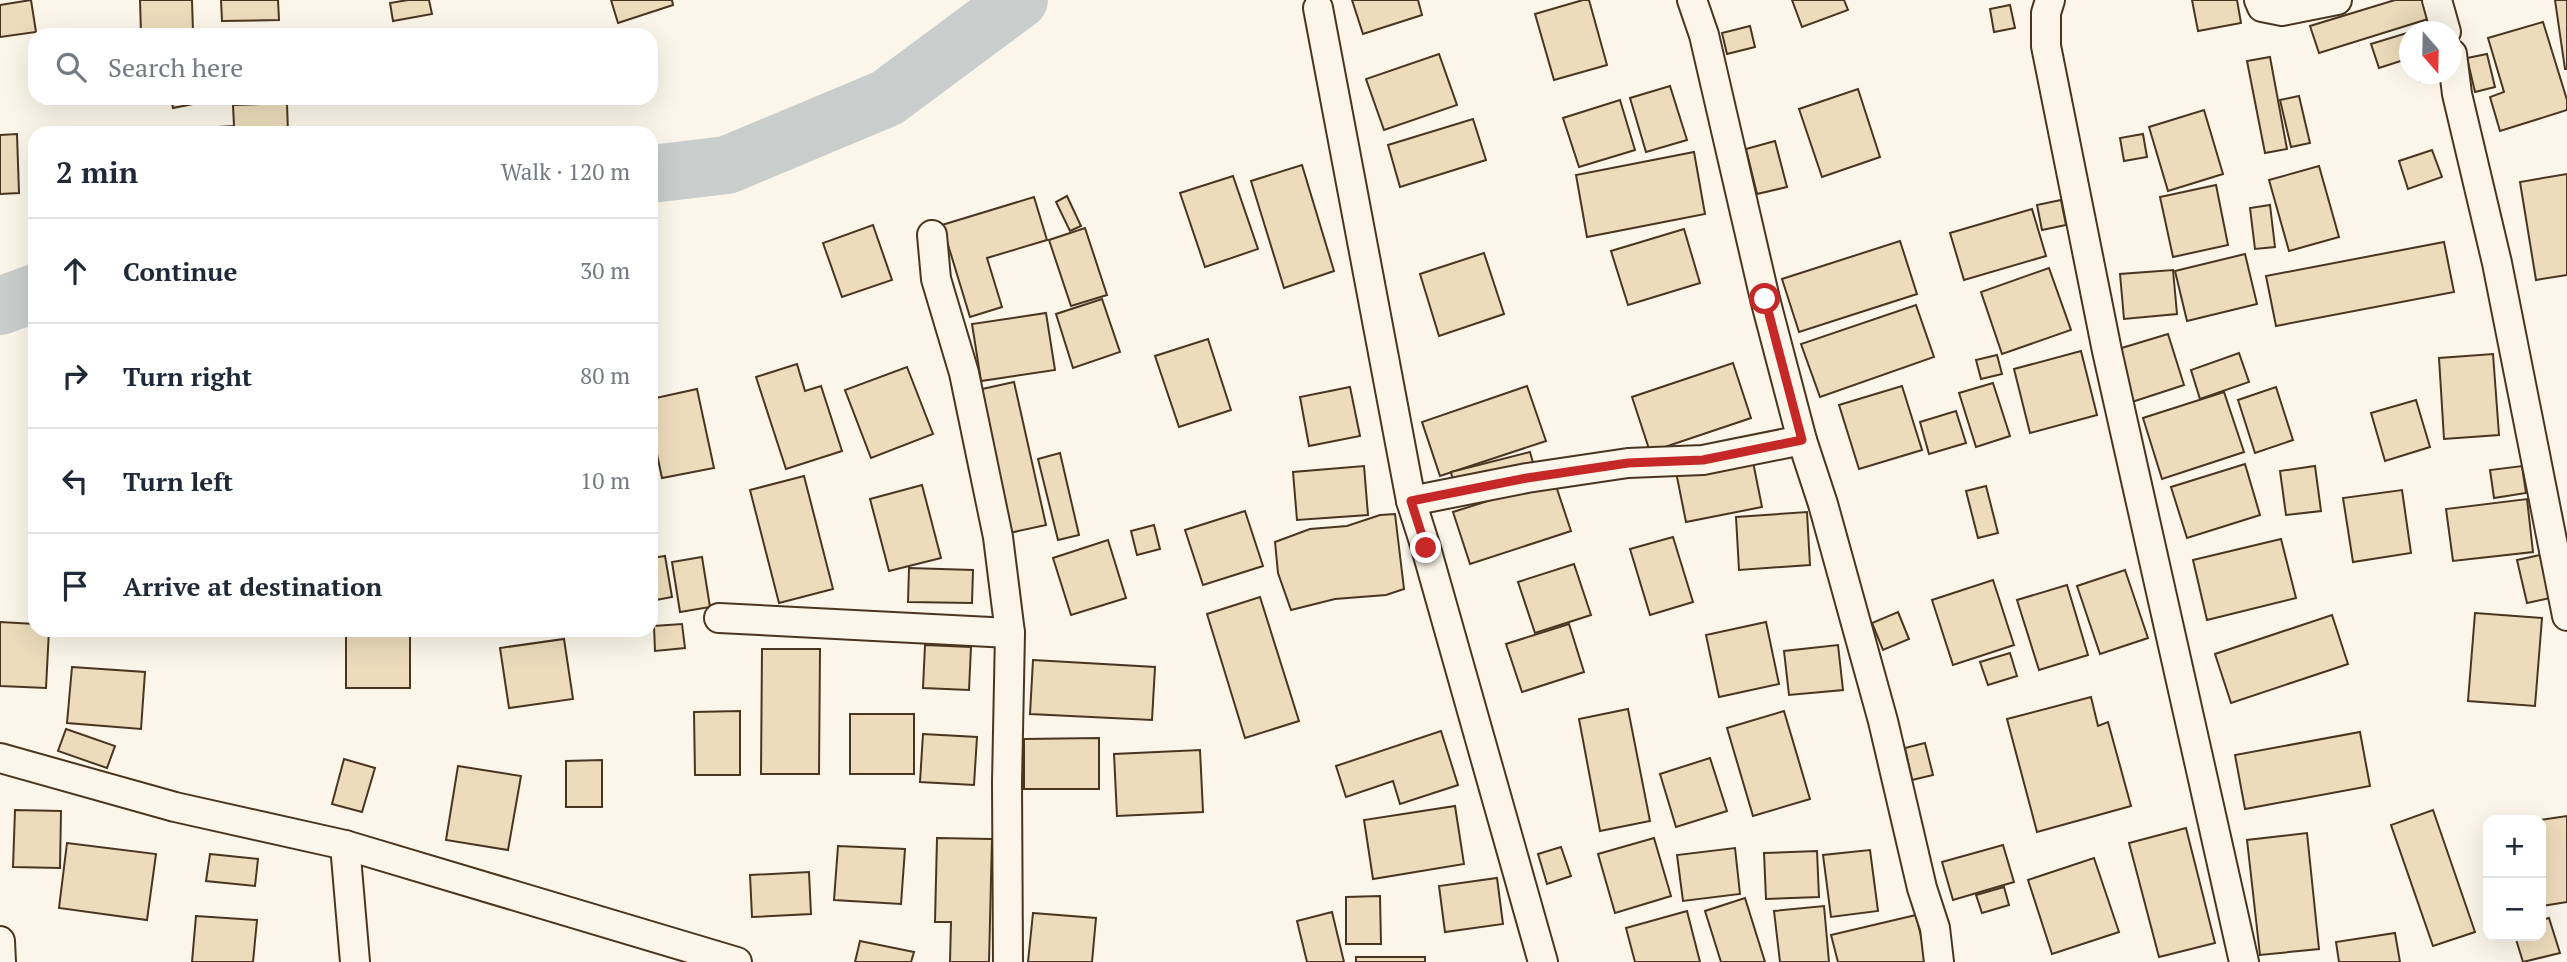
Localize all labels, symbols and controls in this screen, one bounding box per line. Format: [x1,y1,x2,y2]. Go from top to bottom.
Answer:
north arrow [2399,21,2462,84]
search box [28,28,658,105]
icon: search [52,48,90,86]
text: Search here [108,50,243,84]
text: 2 min [56,152,138,192]
text: Walk · 120 m [501,156,630,187]
icon: ahead [56,252,94,290]
text: Continue [123,254,237,288]
text: 30 m [580,255,630,286]
route start [1749,283,1780,314]
icon: right [56,357,94,395]
text: Turn right [123,359,252,393]
text: 80 m [580,360,630,391]
icon: left [56,462,94,500]
text: Turn left [123,464,233,498]
text: 10 m [580,465,630,496]
route end [1410,532,1441,563]
icon: arrive [56,567,94,605]
text: Arrive at destination [123,569,382,603]
map controls [2483,815,2546,941]
button: + [2483,815,2546,878]
button: − [2483,878,2546,941]

